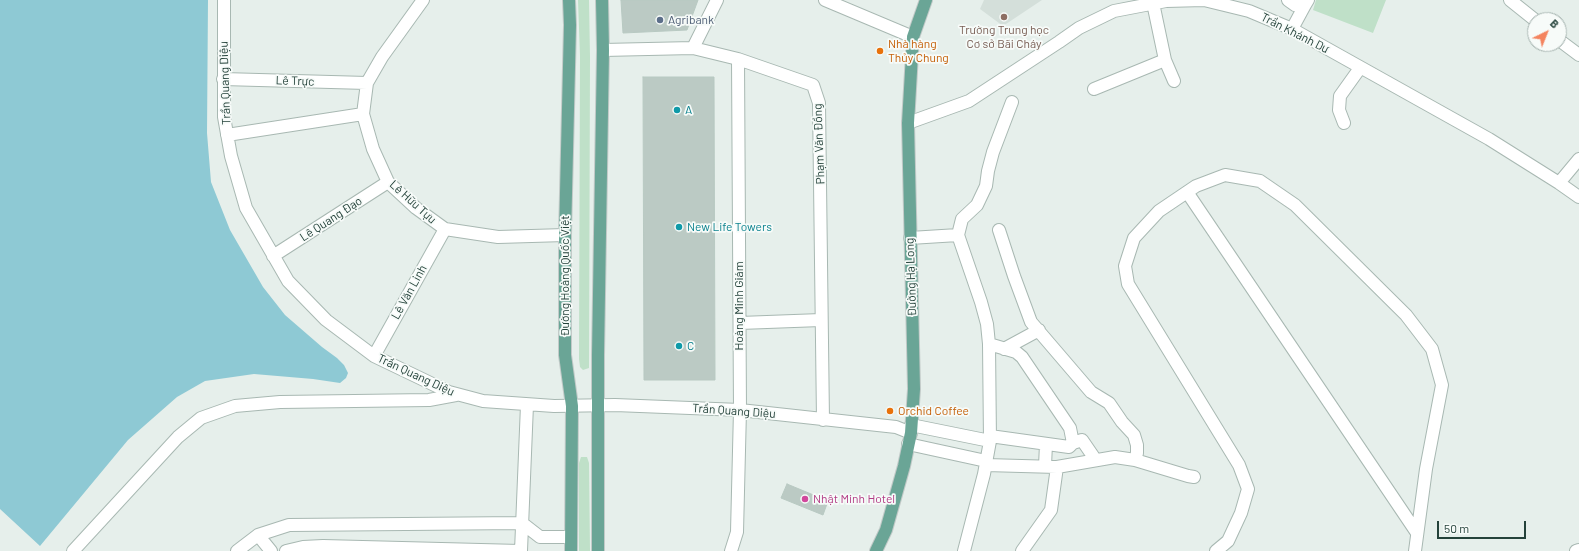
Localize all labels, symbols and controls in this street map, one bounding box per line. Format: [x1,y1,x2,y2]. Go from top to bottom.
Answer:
street label: Trần Khánh Dư [1259,10,1331,56]
marker: Trường Trung học Cơ sở Bãi Cháy [999,12,1009,22]
north arrow [1527,12,1567,52]
place label: Agribank [668,13,714,27]
marker: Agribank [655,15,665,25]
text: B [1548,17,1562,31]
place label: Trường Trung học Cơ sở Bãi Cháy [959,23,1049,51]
place label: Nhà hàng Thủy Chung [888,37,949,65]
street label: Trần Quang Diệu [216,41,234,125]
marker: Nhà hàng Thủy Chung [875,46,885,56]
street label: Lê Trực [275,73,315,89]
place label: A [685,103,692,117]
street label: Phạm Văn Đồng [810,103,828,185]
marker: A [672,105,682,115]
street label: Lê Hữu Tựu [387,177,439,227]
street label: Lê Quang Đạo [297,194,365,244]
street label: Đường Hoàng Quốc Việt [558,215,572,337]
place label: New Life Towers [687,220,772,234]
marker: New Life Towers [674,222,684,232]
street label: Đường Hạ Long [902,237,920,317]
street label: Hoàng Minh Giám [732,261,746,351]
street label: Lê Văn Linh [388,262,430,322]
place label: C [687,339,694,353]
marker: C [674,341,684,351]
street label: Trần Quang Diệu [375,351,457,399]
street label: Trần Quang Diệu [692,401,776,421]
place label: Orchid Coffee [898,404,969,418]
marker: Orchid Coffee [885,406,895,416]
place label: Nhật Minh Hotel [813,492,895,506]
marker: Nhật Minh Hotel [800,494,810,504]
scale bar [1439,513,1528,539]
text: 50 m [1444,521,1469,535]

